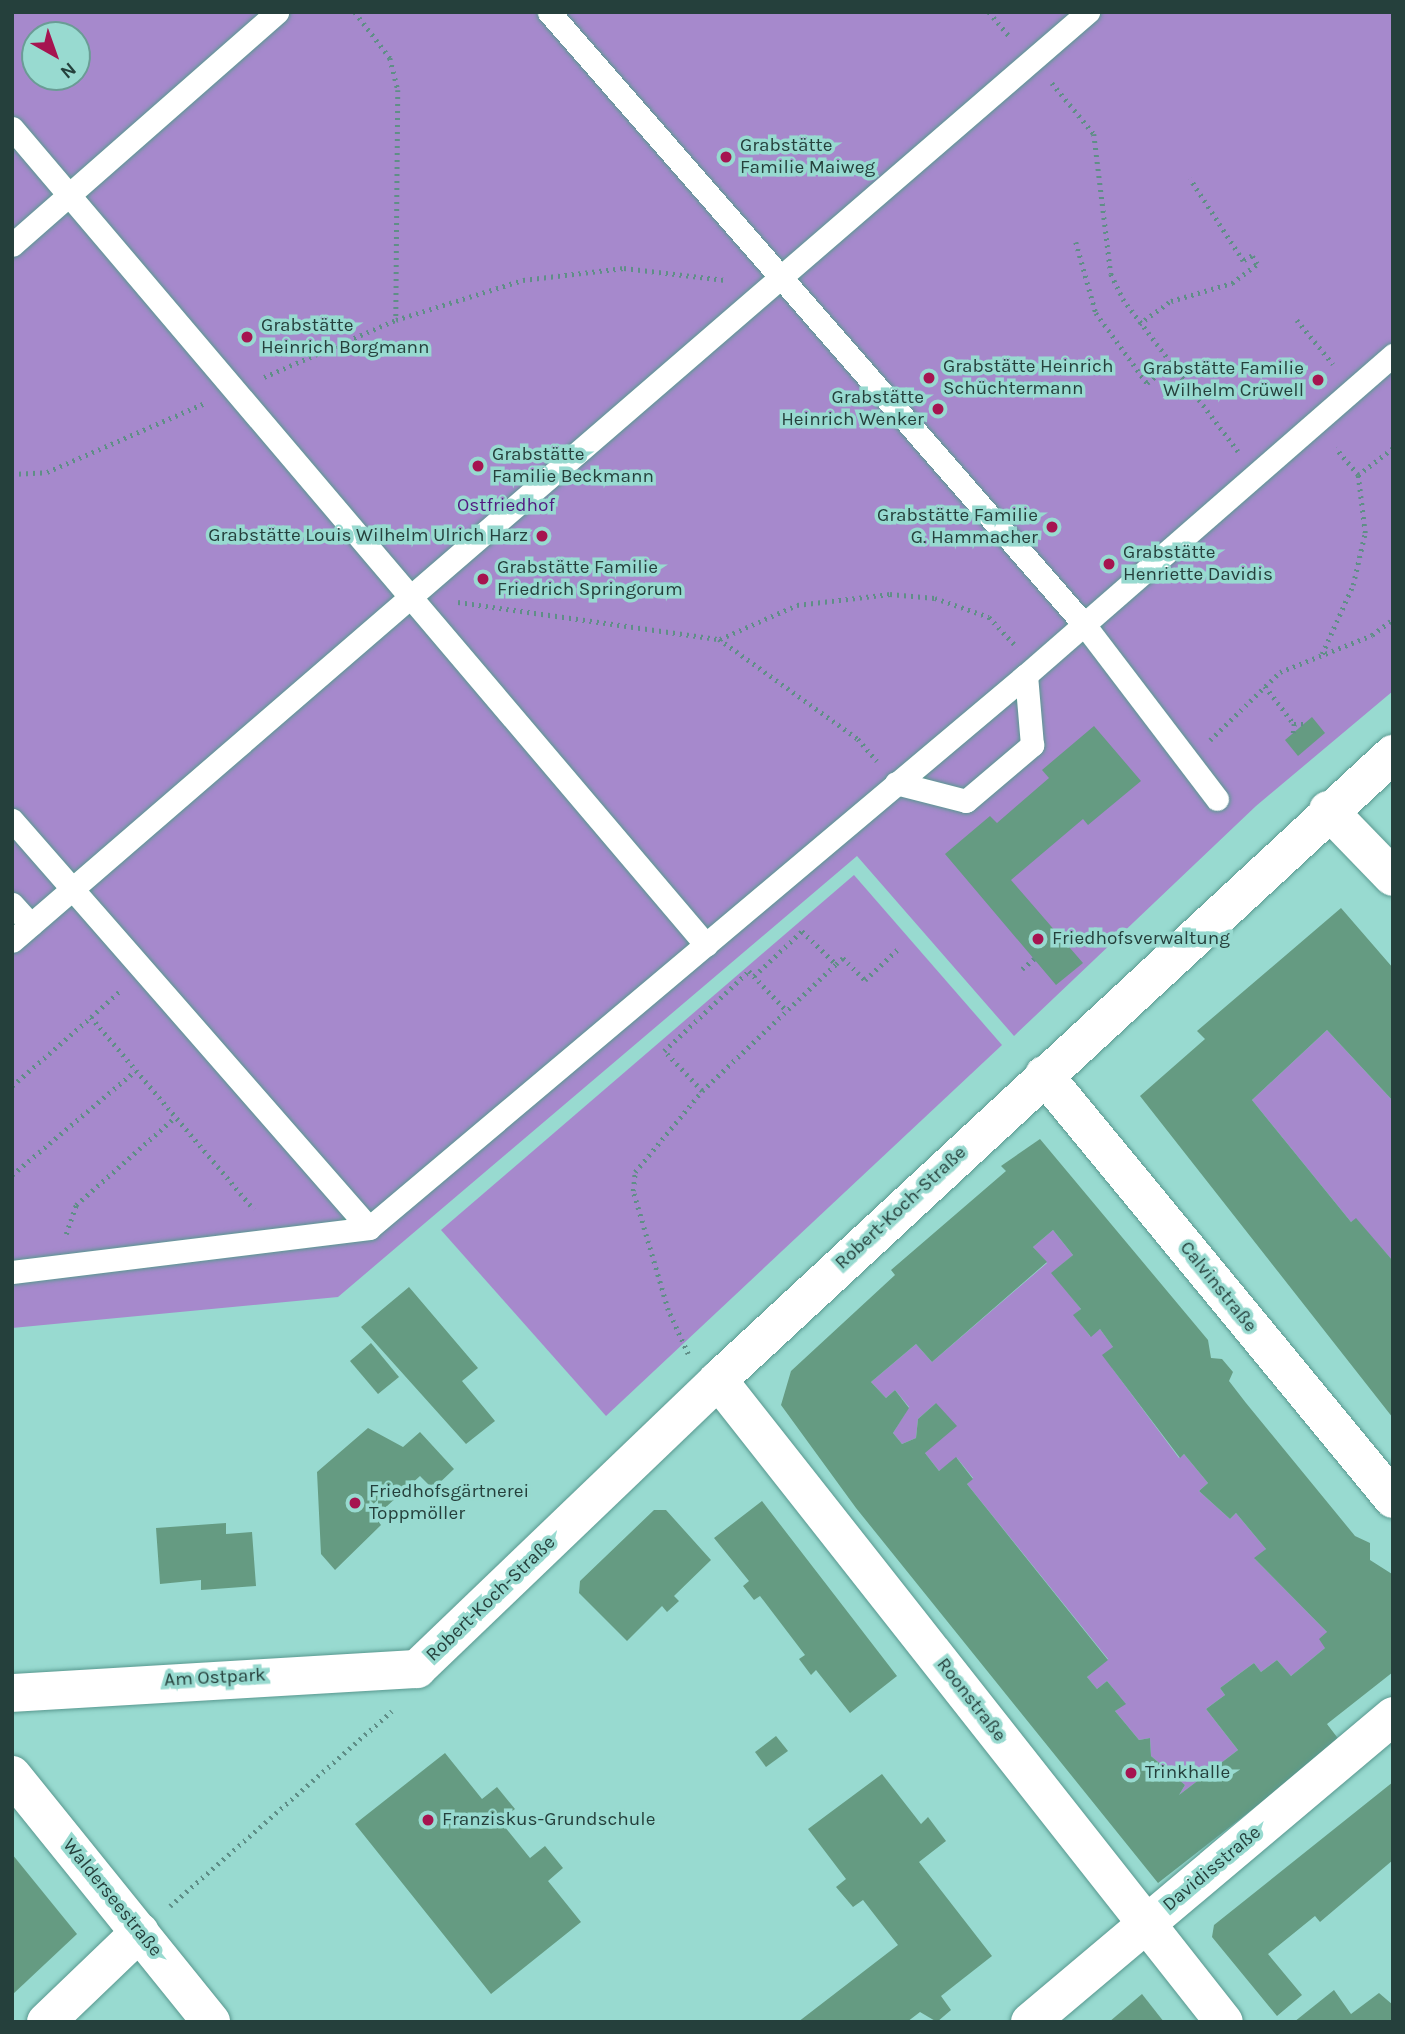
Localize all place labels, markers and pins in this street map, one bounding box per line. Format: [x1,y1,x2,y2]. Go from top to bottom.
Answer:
place label: Grabstätte Familie Maiweg [740,135,875,179]
marker: Grabstätte Familie Maiweg [718,149,734,165]
place label: Grabstätte Heinrich Borgmann [261,315,430,359]
marker: Grabstätte Heinrich Borgmann [239,329,255,345]
place label: Grabstätte Heinrich Schüchtermann [943,356,1113,400]
place label: Grabstätte Familie Wilhelm Crüwell [1143,358,1304,402]
marker: Grabstätte Heinrich Schüchtermann [921,370,937,386]
marker: Grabstätte Familie Wilhelm Crüwell [1310,372,1326,388]
place label: Grabstätte Heinrich Wenker [781,387,924,431]
marker: Grabstätte Heinrich Wenker [930,401,946,417]
place label: Grabstätte Familie Beckmann [492,444,654,488]
marker: Grabstätte Familie Beckmann [470,458,486,474]
place label: Grabstätte Familie G. Hammacher [877,505,1038,549]
marker: Grabstätte Familie G. Hammacher [1044,519,1060,535]
place label: Grabstätte Louis Wilhelm Ulrich Harz [208,525,528,547]
marker: Grabstätte Louis Wilhelm Ulrich Harz [534,528,550,544]
place label: Grabstätte Henriette Davidis [1123,542,1273,586]
marker: Grabstätte Henriette Davidis [1101,556,1117,572]
place label: Grabstätte Familie Friedrich Springorum [497,557,683,601]
marker: Grabstätte Familie Friedrich Springorum [475,571,491,587]
place label: Friedhofsverwaltung [1052,928,1230,950]
marker: Friedhofsverwaltung [1030,931,1046,947]
place label: Friedhofsgärtnerei Toppmöller [369,1481,529,1525]
marker: Friedhofsgärtnerei Toppmöller [347,1495,363,1511]
place label: Trinkhalle [1145,1762,1230,1784]
marker: Trinkhalle [1123,1765,1139,1781]
place label: Franziskus-Grundschule [442,1809,655,1831]
marker: Franziskus-Grundschule [420,1812,436,1828]

